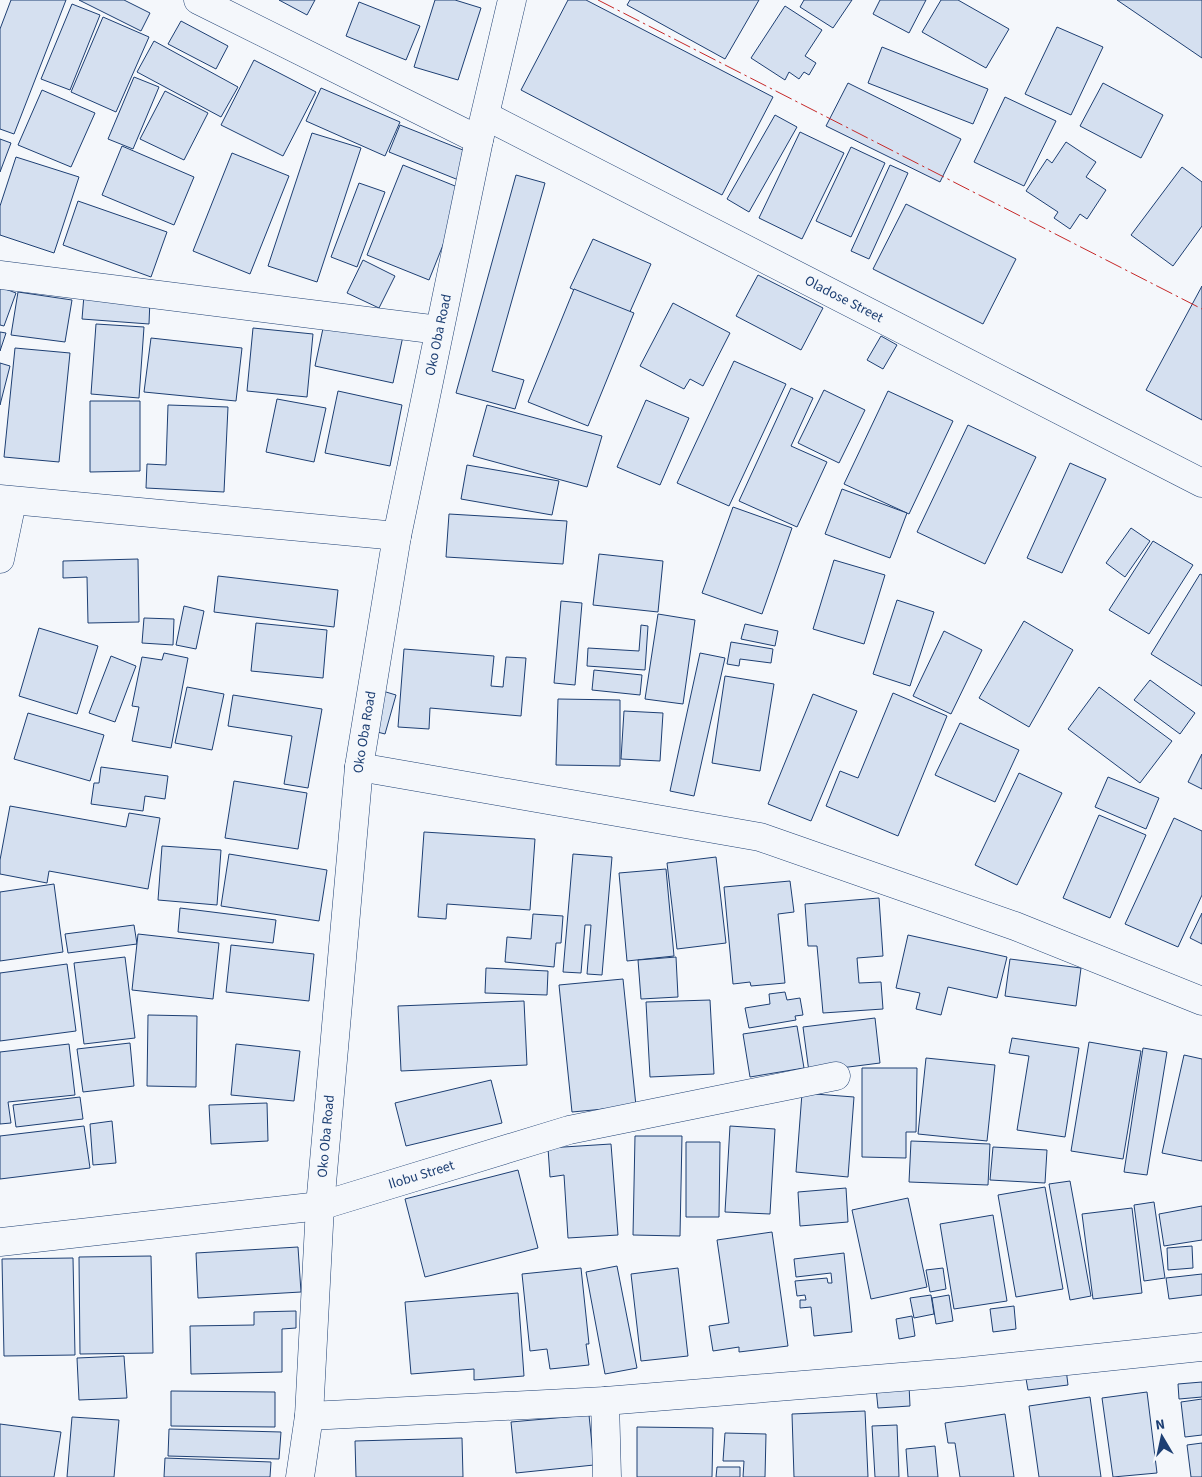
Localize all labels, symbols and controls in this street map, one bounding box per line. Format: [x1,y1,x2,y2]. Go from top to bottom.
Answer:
street label: Oladose Street [801,271,887,328]
street label: Oko Oba Road [420,292,457,378]
street label: Oko Oba Road [348,689,381,774]
street label: Oko Oba Road [313,1094,340,1179]
street label: Ilobu Street [386,1155,457,1195]
north arrow [1137,1412,1187,1462]
text: N [1154,1415,1166,1436]

